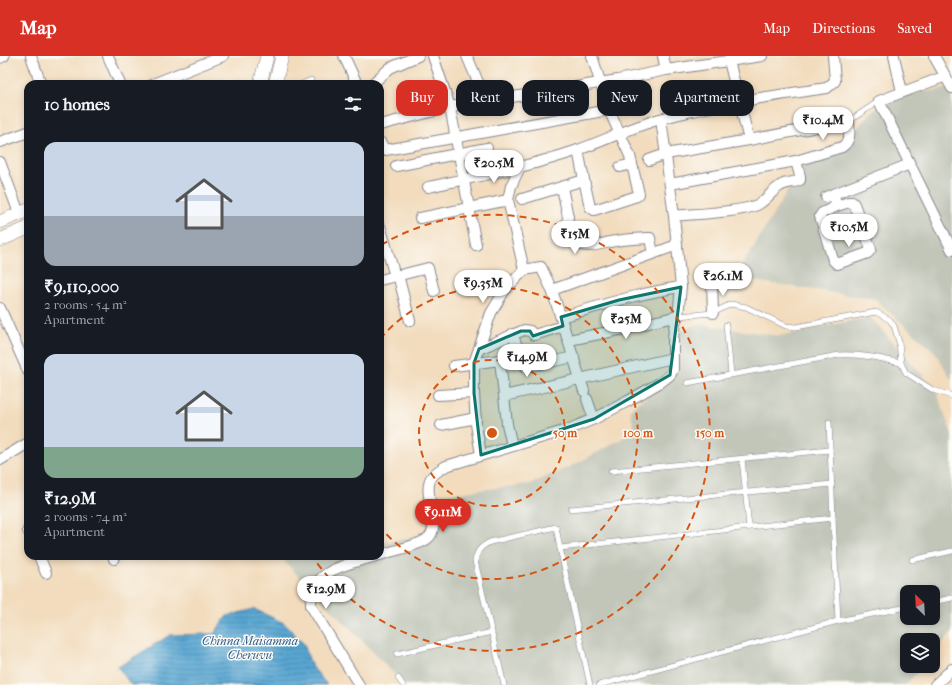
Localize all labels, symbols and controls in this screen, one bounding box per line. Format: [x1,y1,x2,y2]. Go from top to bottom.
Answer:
text: Map [20,17,56,39]
text: Map [763,20,790,37]
text: Directions [812,20,875,37]
text: Saved [897,20,932,37]
chip: Buy [396,80,448,116]
chip: Rent [456,80,514,116]
chip: Filters [522,80,589,116]
chip: New [597,80,652,116]
chip: Apartment [660,80,754,116]
icon: filters [342,93,364,115]
text: 10 homes [44,94,110,114]
pin: ₹10.4M [790,107,856,141]
text: ₹10.4M [802,112,844,127]
pin: ₹20.5M [461,150,527,184]
text: ₹20.5M [474,155,514,170]
icon: home [168,168,240,240]
pin: ₹10.5M [816,214,882,248]
text: ₹10.5M [830,219,868,234]
pin: ₹15M [551,221,599,255]
text: ₹15M [560,226,590,241]
pin: ₹26.1M [690,263,756,297]
text: ₹26.1M [703,268,743,283]
pin: ₹9.35M [450,270,516,304]
text: ₹9.35M [463,275,503,290]
text: ₹9,110,000 [44,276,119,296]
text: 2 rooms · 54 m² [44,297,126,312]
pin: ₹25M [602,306,650,340]
text: ₹25M [610,311,642,326]
text: Apartment [44,312,105,327]
pin: ₹14.9M [494,344,560,378]
text: ₹14.9M [506,349,548,364]
icon: home [168,380,240,452]
centre of rings [485,426,499,440]
text: 50 m [553,426,578,440]
text: 100 m [623,426,654,440]
text: 150 m [696,426,725,440]
text: ₹12.9M [44,488,96,508]
pin: ₹9.11M [410,499,476,533]
text: ₹9.11M [424,504,462,519]
text: 2 rooms · 74 m² [44,509,127,524]
text: Apartment [44,524,105,539]
pin: ₹12.9M [293,576,359,610]
text: ₹12.9M [306,581,346,596]
north arrow [900,585,940,625]
map controls [900,585,940,673]
button: layers [900,633,940,673]
water label: Chinna Maisamma Cheruvu [202,634,298,662]

